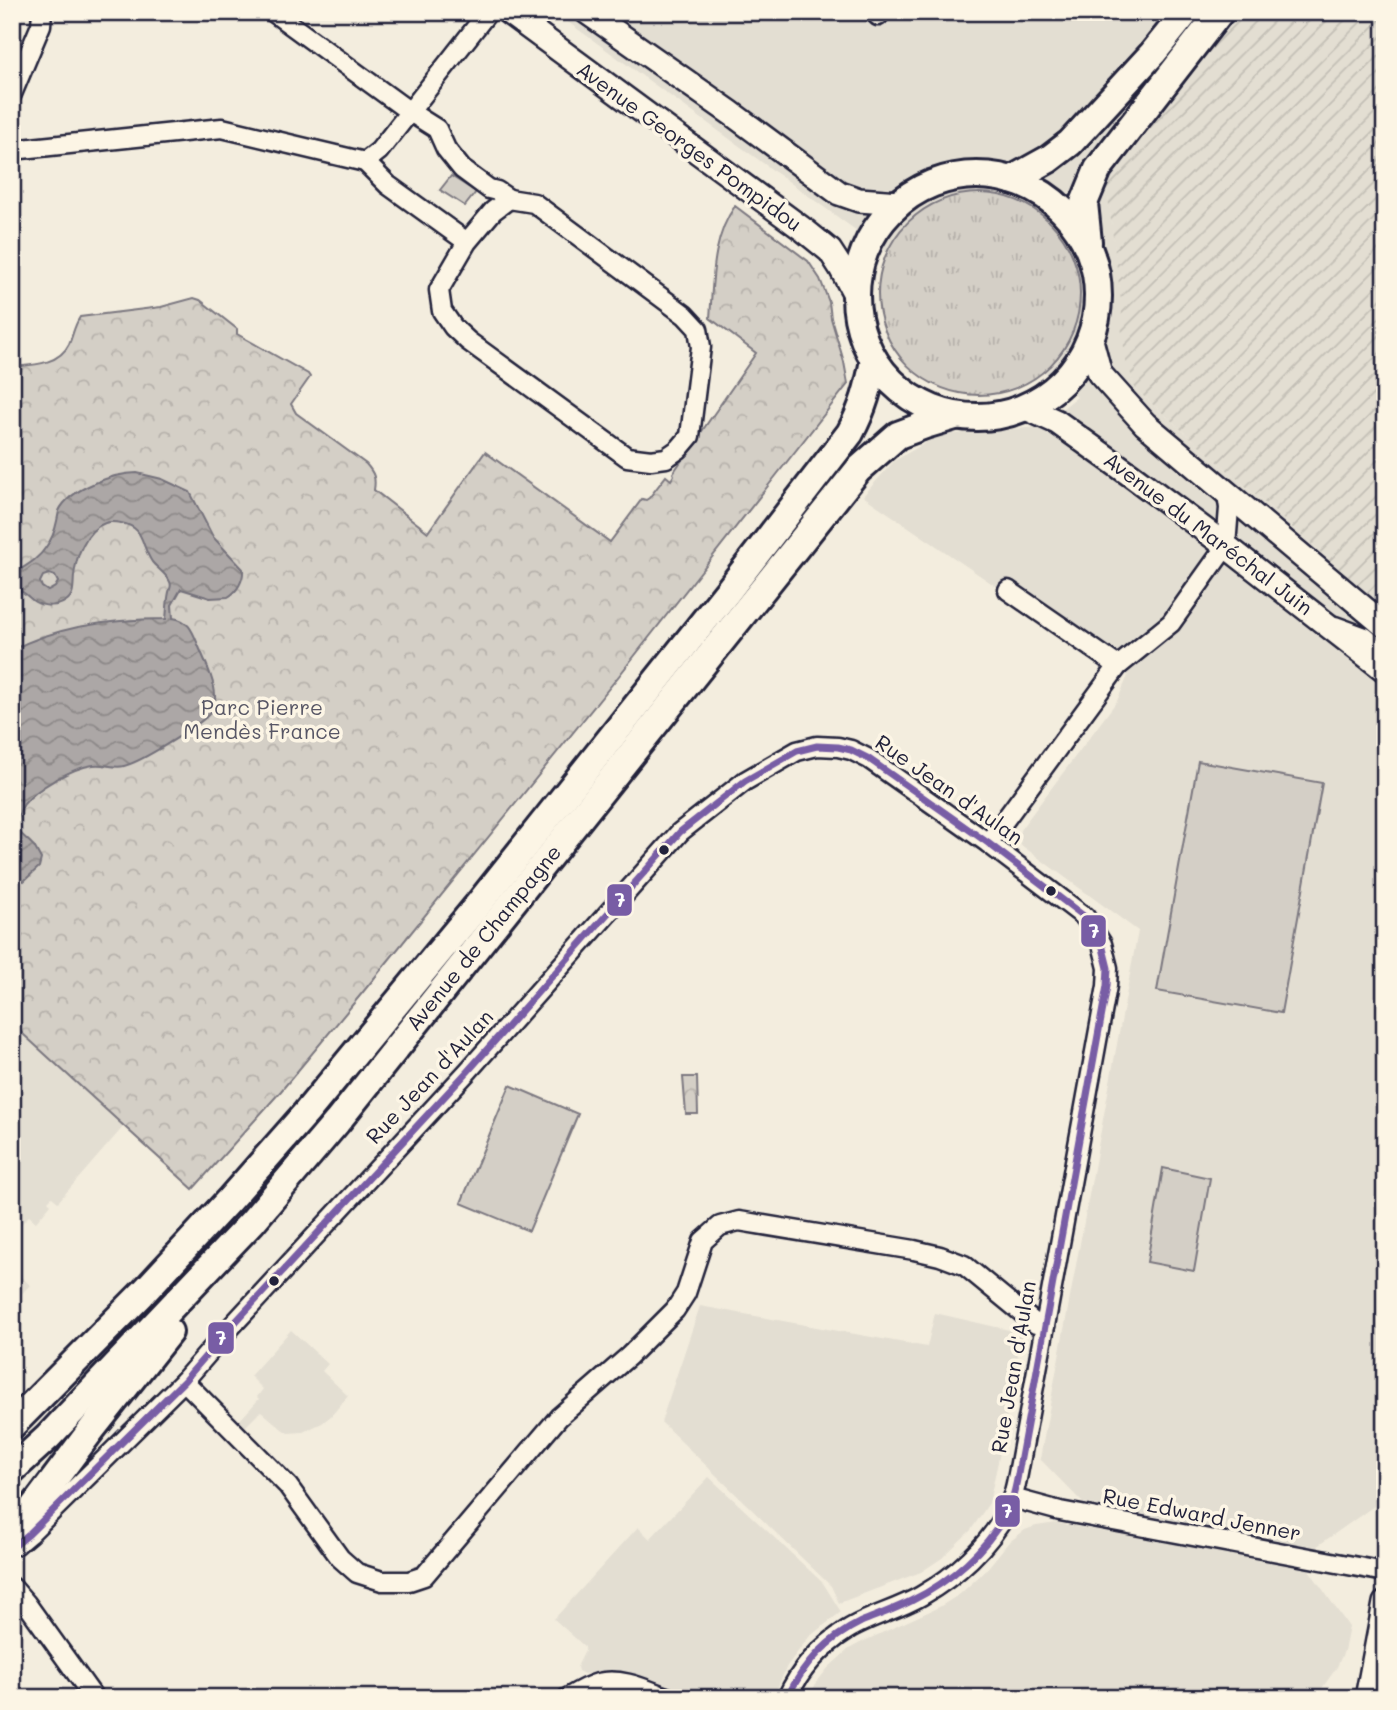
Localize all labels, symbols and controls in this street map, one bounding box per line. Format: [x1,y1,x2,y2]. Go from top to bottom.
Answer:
street label: Avenue Georges Pompidou [572,55,808,237]
street label: Avenue du Maréchal Juin [1099,445,1319,620]
park label: Parc Pierre Mendès France [183,693,341,744]
street label: Rue Jean d'Aulan [871,728,1029,850]
street label: Avenue de Champagne [399,838,566,1036]
unlabelled marker [657,843,671,857]
line badge: 7 [606,883,633,917]
unlabelled marker [1044,884,1058,898]
text: 7 [615,887,626,912]
line badge: 7 [1080,914,1107,948]
text: 7 [1089,918,1100,943]
street label: Rue Jean d'Aulan [359,1003,498,1149]
unlabelled marker [267,1274,281,1288]
street label: Rue Jean d'Aulan [984,1278,1041,1455]
line badge: 7 [207,1321,235,1355]
text: 7 [216,1325,227,1350]
street label: Rue Edward Jenner [1101,1481,1304,1546]
line badge: 7 [994,1494,1021,1528]
text: 7 [1002,1498,1013,1523]

